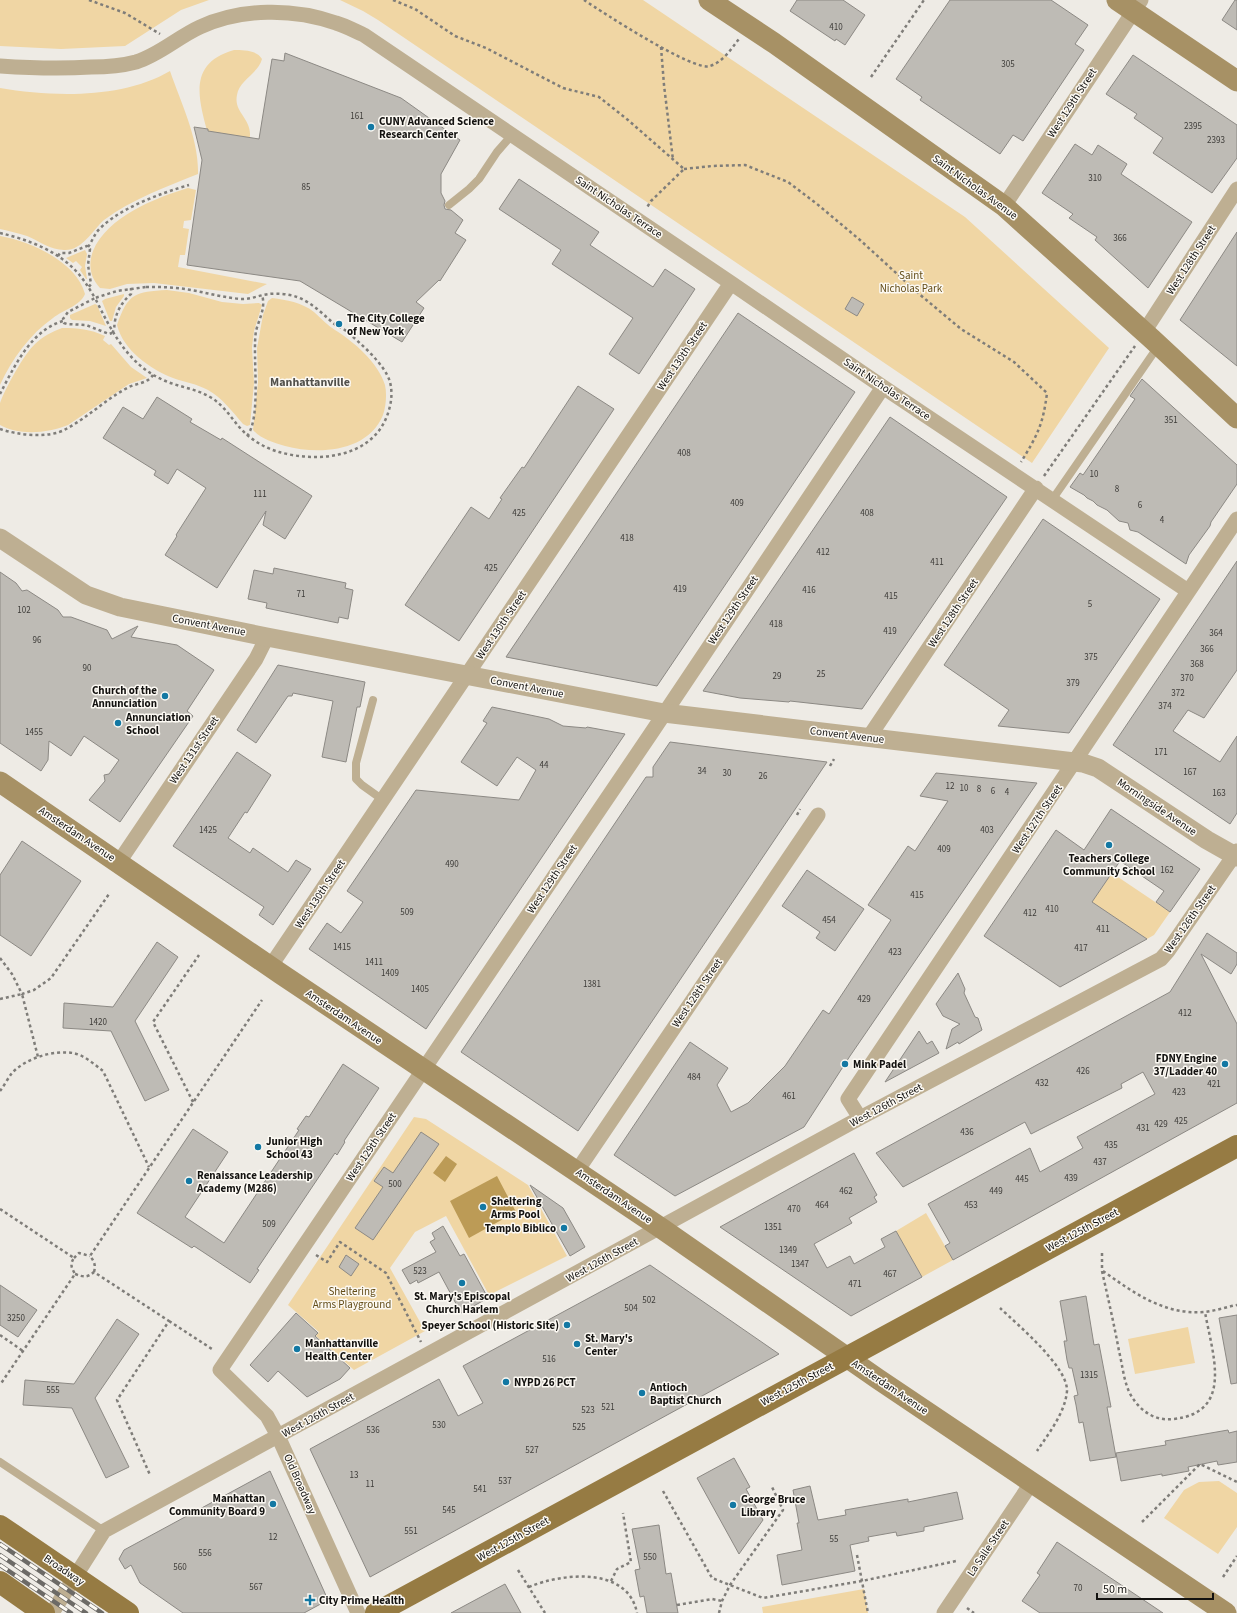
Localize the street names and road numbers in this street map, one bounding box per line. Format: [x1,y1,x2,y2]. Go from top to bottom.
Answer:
street label: West 129th Street [1044,65,1100,141]
street label: Saint Nicholas Avenue [929,151,1021,223]
street label: Saint Nicholas Terrace [573,172,666,242]
street label: West 128th Street [1163,222,1219,298]
street label: West 130th Street [653,318,711,393]
street label: Saint Nicholas Terrace [841,354,934,424]
street label: West 129th Street [704,572,762,647]
street label: West 128th Street [924,575,982,650]
street label: West 130th Street [472,587,530,662]
street label: Convent Avenue [171,611,248,640]
street label: Convent Avenue [489,673,566,702]
street label: West 131st Street [166,713,222,787]
street label: Convent Avenue [809,723,885,747]
street label: Morningside Avenue [1114,775,1200,840]
street label: West 127th Street [1008,781,1066,856]
street label: Amsterdam Avenue [36,803,119,865]
street label: West 129th Street [523,841,581,916]
street label: West 130th Street [291,856,349,931]
street label: West 126th Street [1161,882,1219,956]
street label: West 128th Street [668,955,726,1030]
street label: Amsterdam Avenue [303,986,386,1048]
street label: West 126th Street [847,1079,925,1130]
street label: West 129th Street [342,1109,400,1184]
street label: Amsterdam Avenue [573,1165,656,1227]
street label: West 125th Street [1043,1204,1121,1255]
street label: West 126th Street [563,1234,641,1286]
street label: Amsterdam Avenue [849,1356,932,1418]
street label: West 125th Street [758,1358,836,1409]
street label: West 126th Street [279,1389,357,1441]
street label: Old Broadway [280,1451,320,1517]
street label: West 125th Street [474,1513,552,1565]
street label: La Salle Street [964,1516,1013,1579]
street label: Broadway [41,1551,87,1589]

